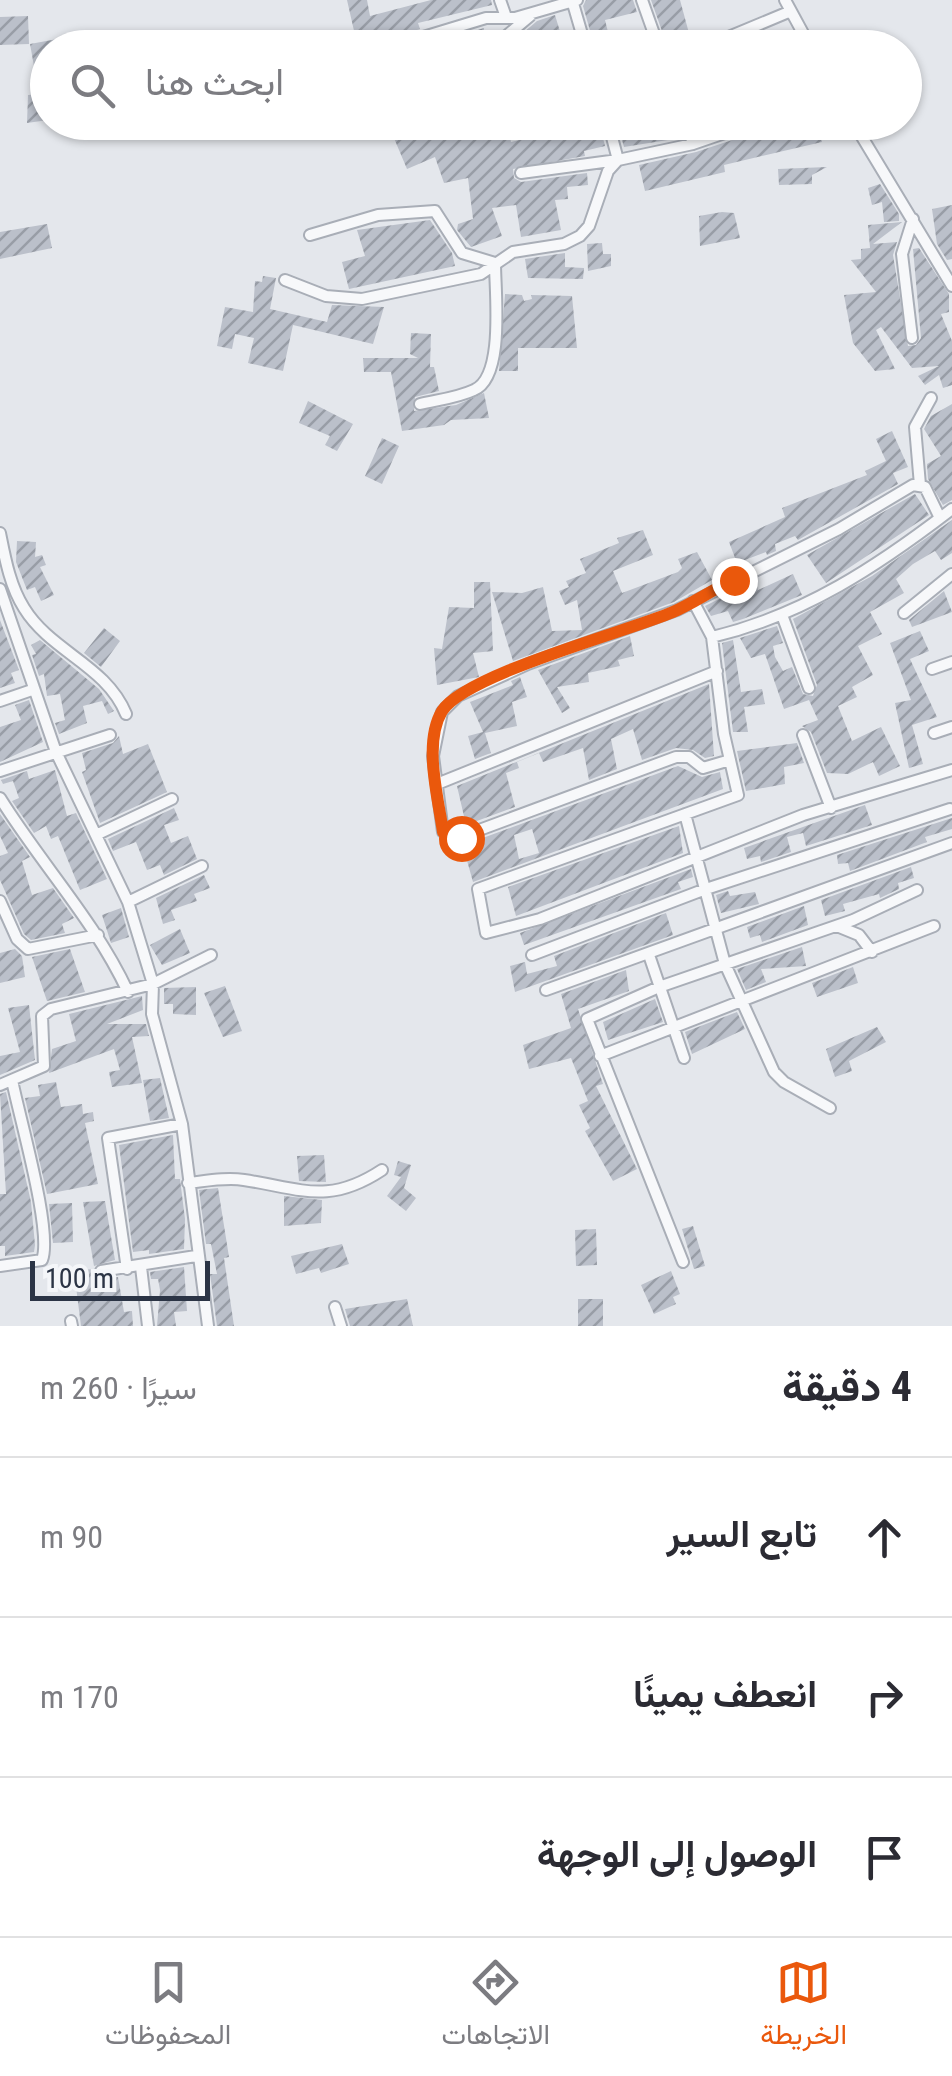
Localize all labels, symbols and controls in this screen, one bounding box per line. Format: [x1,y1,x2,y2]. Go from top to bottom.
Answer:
search box [30,30,922,140]
icon: search [65,58,120,113]
text: ابحث هنا [145,60,284,104]
route end [712,558,758,604]
route start [439,816,485,862]
scale bar [30,1256,210,1300]
text: 100 m [45,1262,114,1295]
text: 4 دقيقة [782,1362,912,1411]
text: سيرًا · 260 m [40,1369,197,1407]
icon: ahead [857,1510,912,1565]
text: تابع السير [667,1512,817,1556]
text: 90 m [40,1518,103,1556]
icon: right [857,1670,912,1725]
text: انعطف يمينًا [633,1672,817,1716]
text: 170 m [40,1678,119,1716]
icon: arrive [857,1830,912,1885]
text: الوصول إلى الوجهة [537,1832,817,1876]
tab: المحفوظات [105,1955,231,2059]
tab: الاتجاهات [441,1955,550,2059]
tab: الخريطة [760,1955,847,2059]

